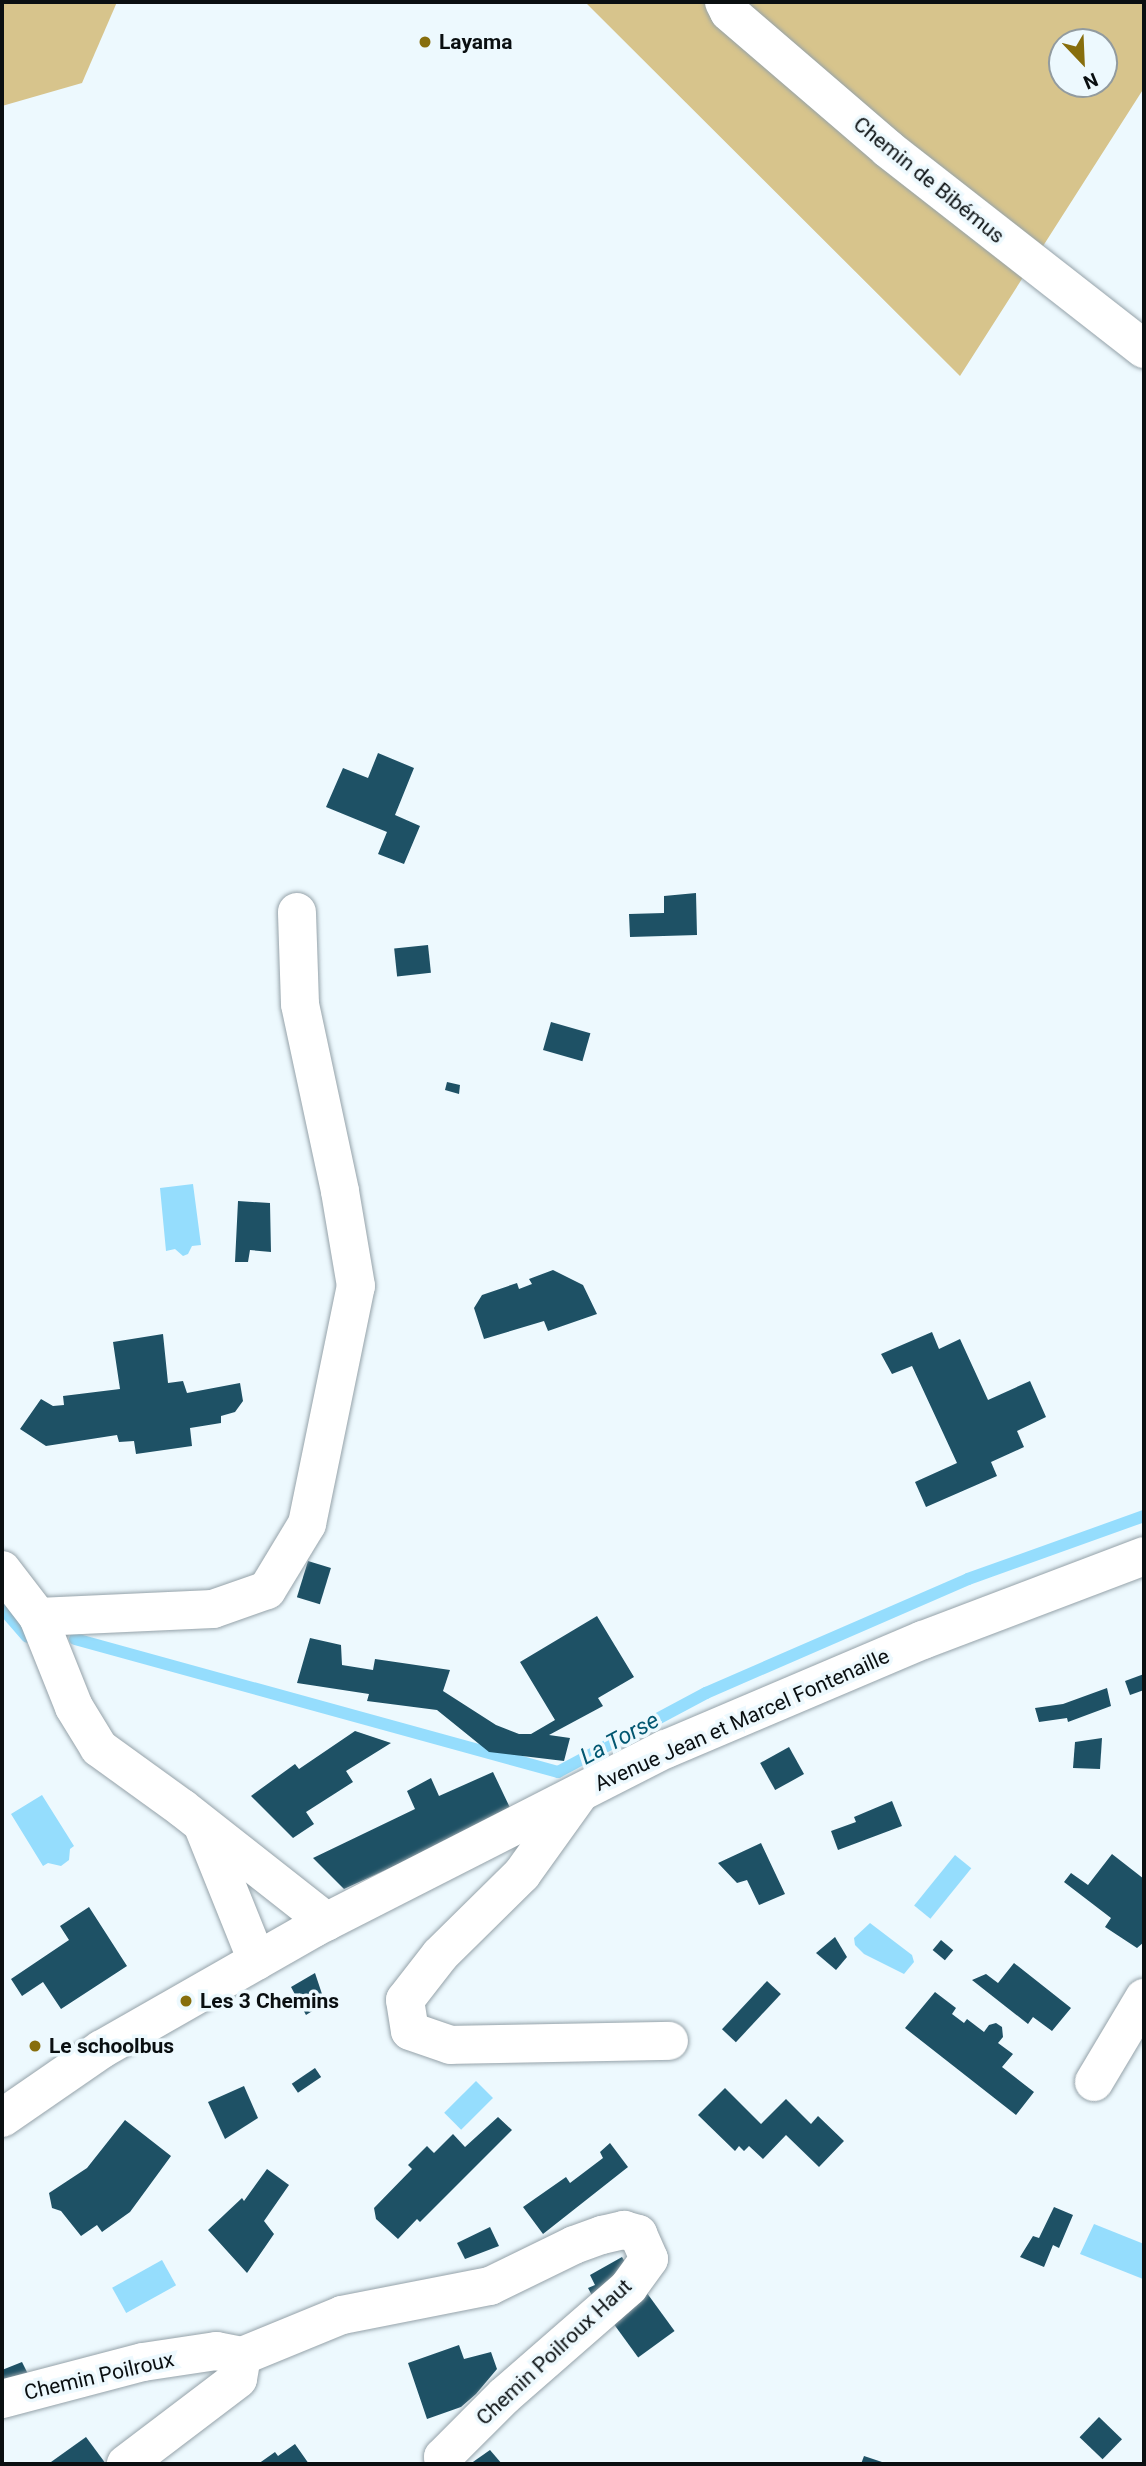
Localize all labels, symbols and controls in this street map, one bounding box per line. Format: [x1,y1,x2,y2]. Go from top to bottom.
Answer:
north arrow [1048,28,1118,98]
place label: Layama [439,29,513,55]
marker: Layama [417,34,433,50]
text: N [1080,68,1101,94]
street label: Chemin de Bibémus [848,111,1010,249]
street label: Avenue Jean et Marcel Fontenaille [591,1643,893,1797]
water label: La Torse [576,1707,664,1771]
place label: Les 3 Chemins [200,1988,339,2014]
marker: Les 3 Chemins [178,1993,194,2009]
place label: Le schoolbus [49,2033,174,2059]
marker: Le schoolbus [27,2038,43,2054]
street label: Chemin Poilroux Haut [471,2274,637,2430]
street label: Chemin Poilroux [22,2347,176,2405]

